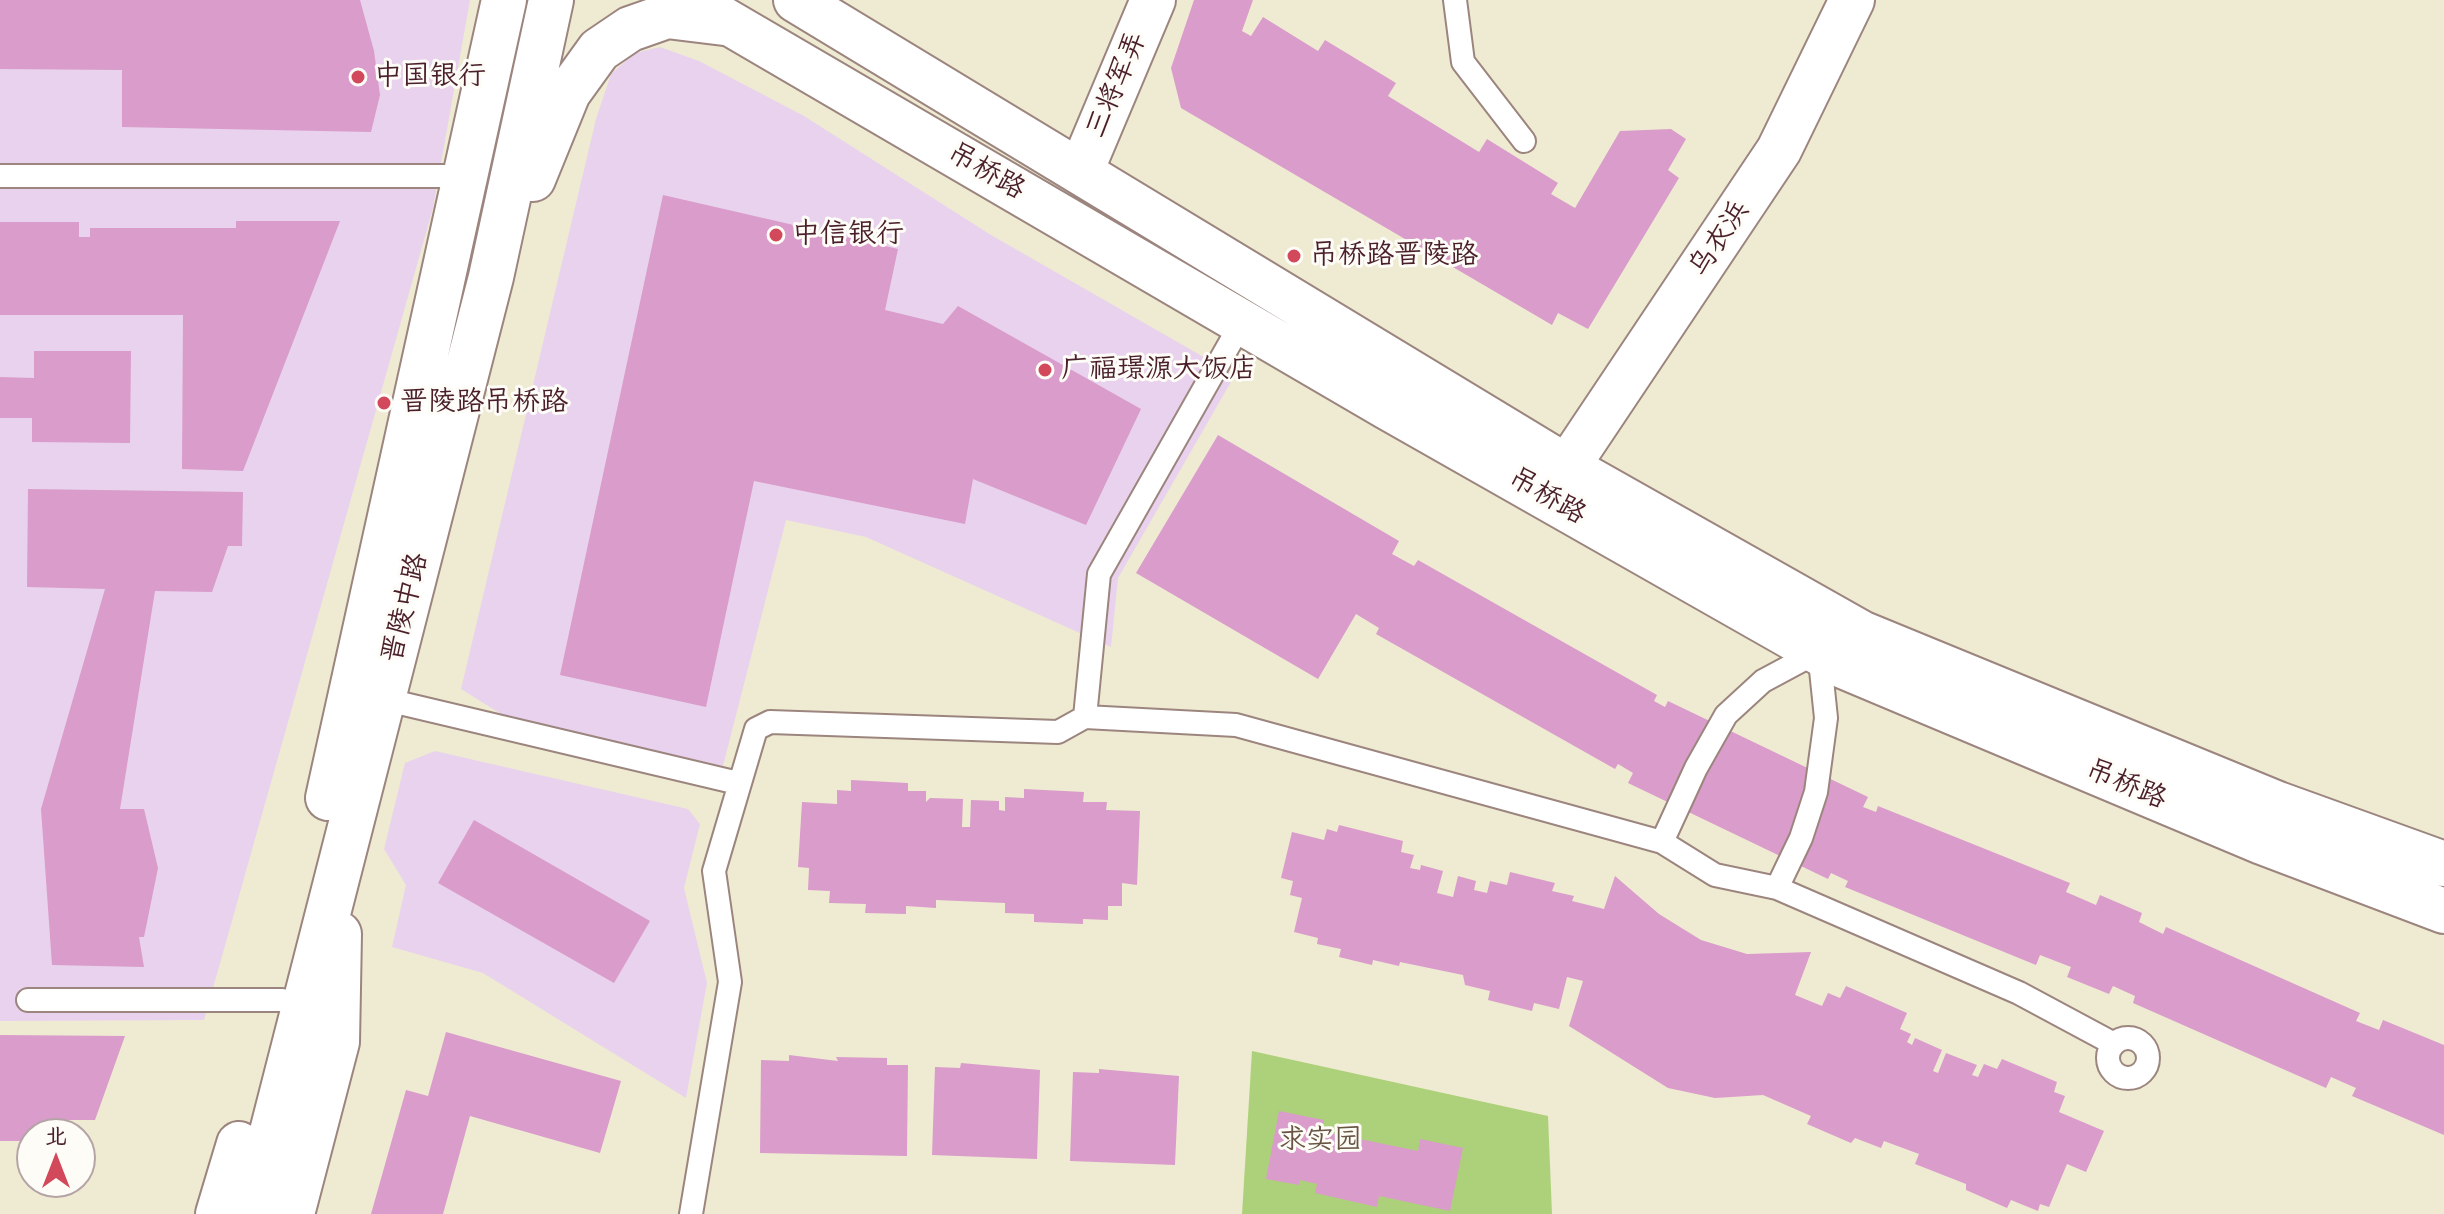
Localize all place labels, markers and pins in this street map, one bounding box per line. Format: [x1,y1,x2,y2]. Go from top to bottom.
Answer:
place label: 中国银行 [374,60,486,94]
marker: 中国银行 [349,68,367,86]
place label: 中信银行 [792,218,904,252]
marker: 中信银行 [767,226,785,244]
place label: 吊桥路晋陵路 [1310,239,1478,273]
marker: 吊桥路晋陵路 [1285,247,1303,265]
place label: 广福璟源大饭店 [1061,353,1257,387]
marker: 广福璟源大饭店 [1036,361,1054,379]
place label: 晋陵路吊桥路 [400,386,568,420]
marker: 晋陵路吊桥路 [375,394,393,412]

